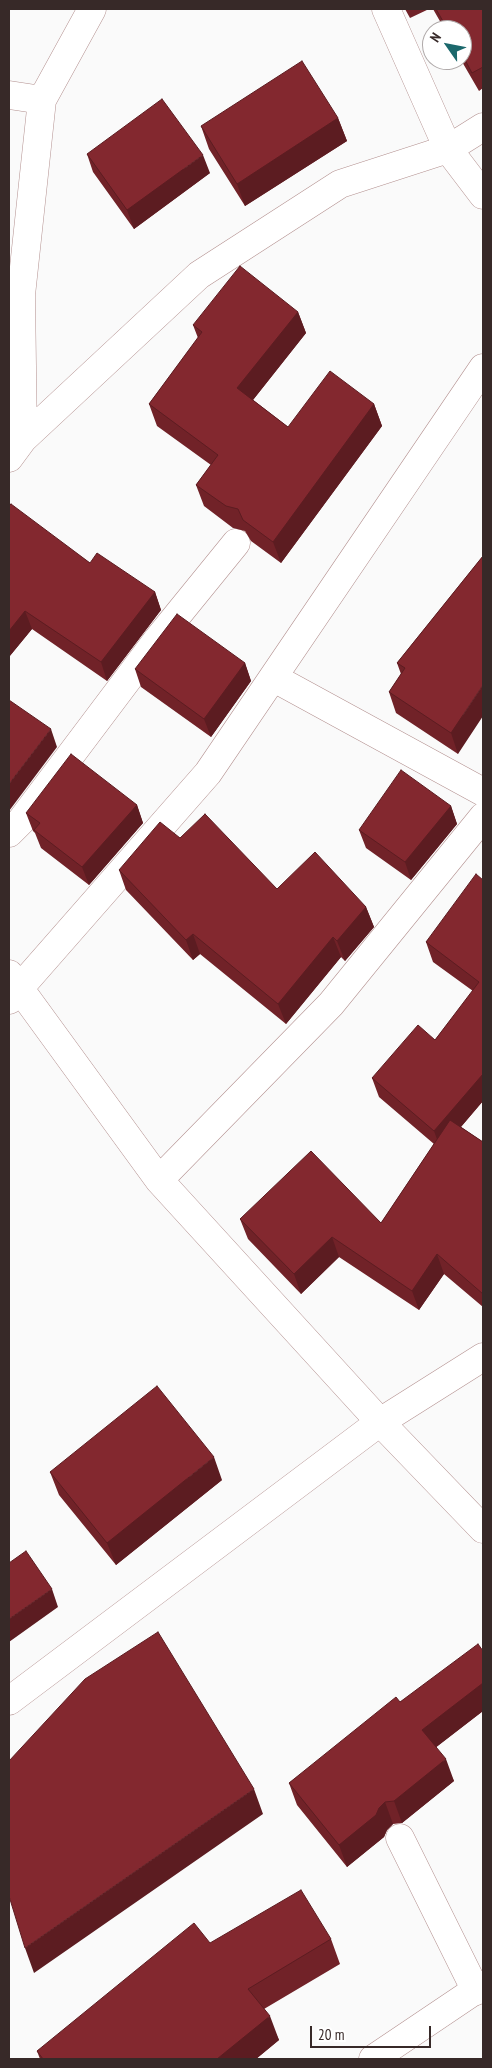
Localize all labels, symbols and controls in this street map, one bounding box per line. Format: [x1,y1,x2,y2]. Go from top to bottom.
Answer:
north arrow [422,20,472,70]
text: N [426,29,445,45]
scale bar [312,2016,433,2048]
text: 20 m [318,2025,344,2044]

